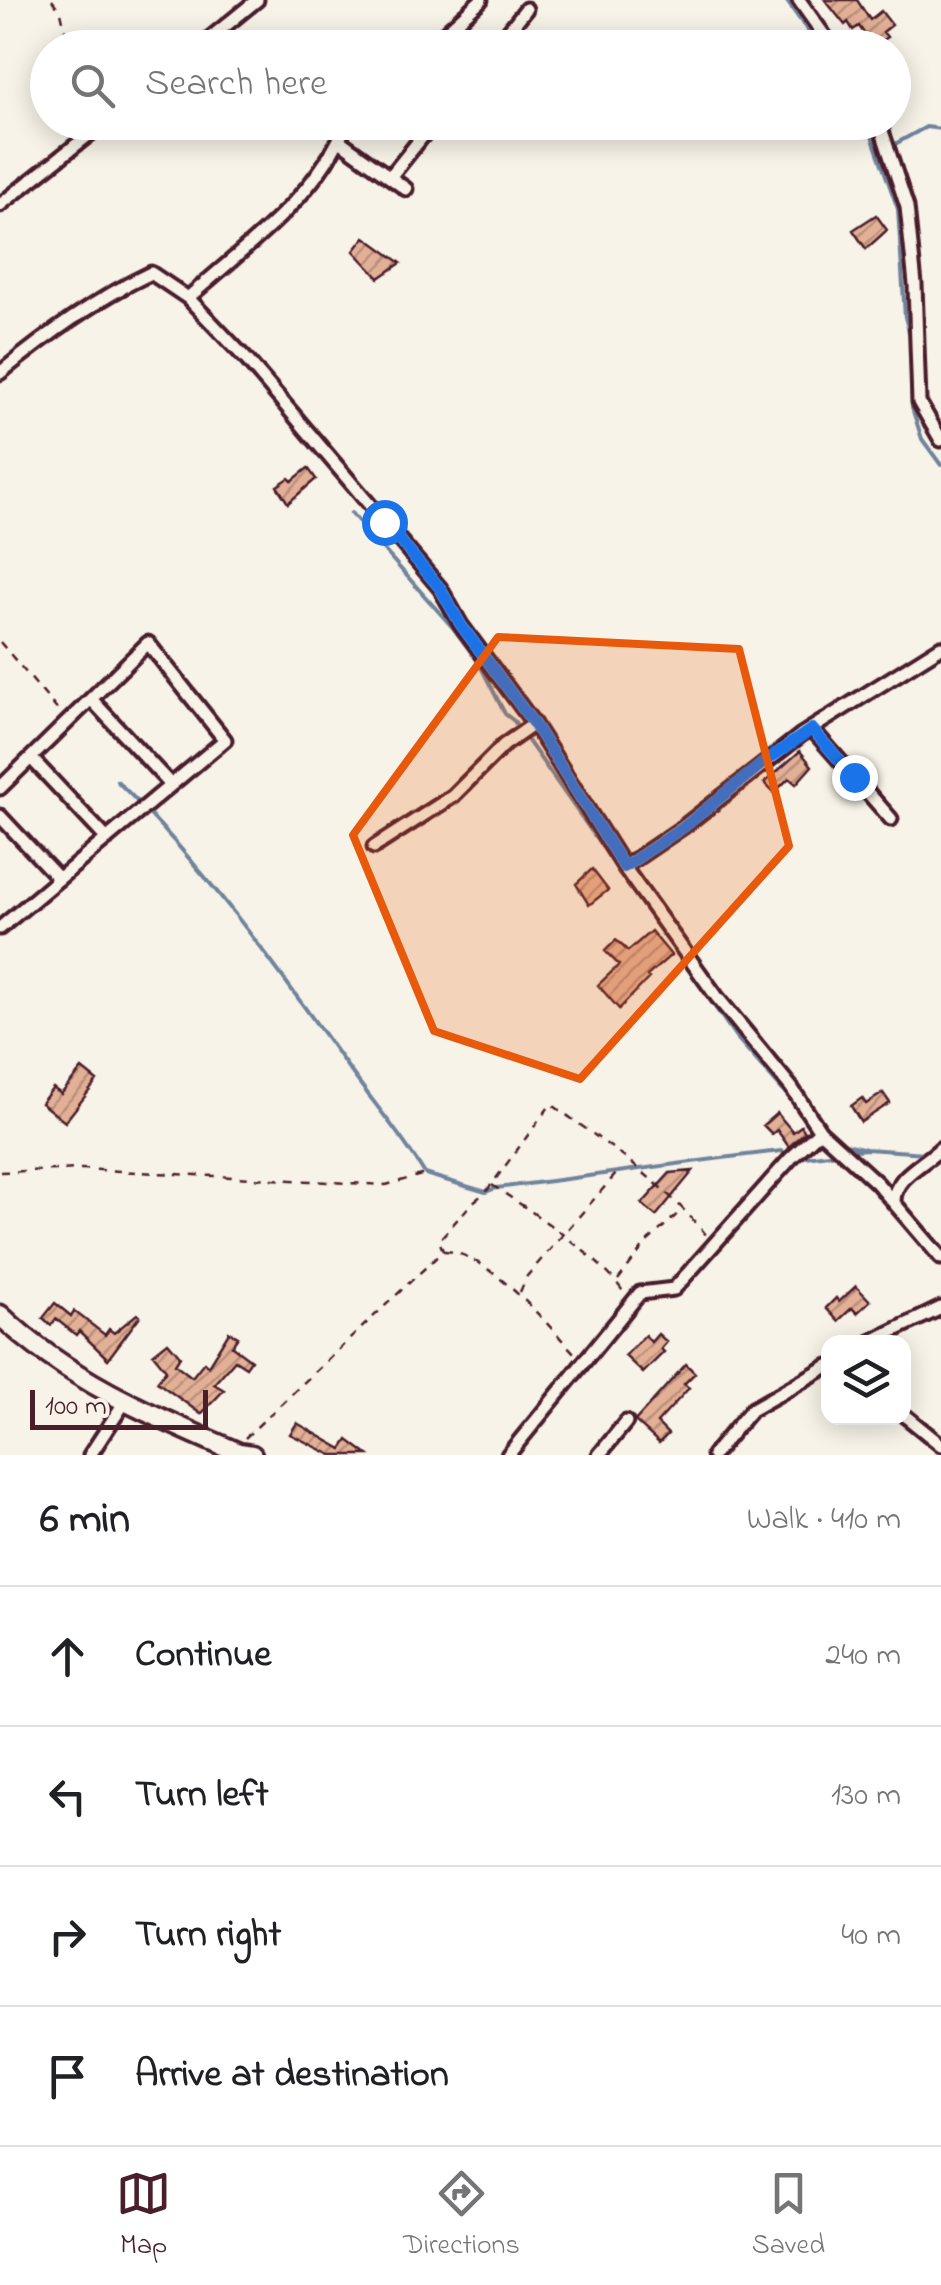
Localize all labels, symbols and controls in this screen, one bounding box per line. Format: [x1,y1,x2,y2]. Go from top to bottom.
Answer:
search box [30,30,911,140]
text: Search here [145,57,327,113]
icon: search [65,58,120,113]
route start [362,500,408,546]
route end [832,755,878,801]
map controls [821,1335,911,1425]
button: layers [821,1335,911,1425]
scale bar [30,1385,208,1430]
text: 100 m [45,1387,107,1428]
text: 6 min [40,1490,130,1551]
text: Walk · 410 m [747,1497,901,1544]
text: Continue [135,1628,271,1684]
icon: ahead [40,1629,95,1684]
text: 240 m [825,1633,901,1680]
text: Turn left [135,1768,268,1824]
icon: left [40,1769,95,1824]
text: 130 m [831,1773,901,1820]
text: Turn right [135,1908,281,1964]
icon: right [40,1909,95,1964]
text: 40 m [841,1913,901,1960]
text: Arrive at destination [135,2048,449,2104]
icon: arrive [40,2049,95,2104]
tab: Map [116,2166,171,2267]
tab: Directions [403,2166,520,2267]
tab: Saved [752,2166,825,2267]

